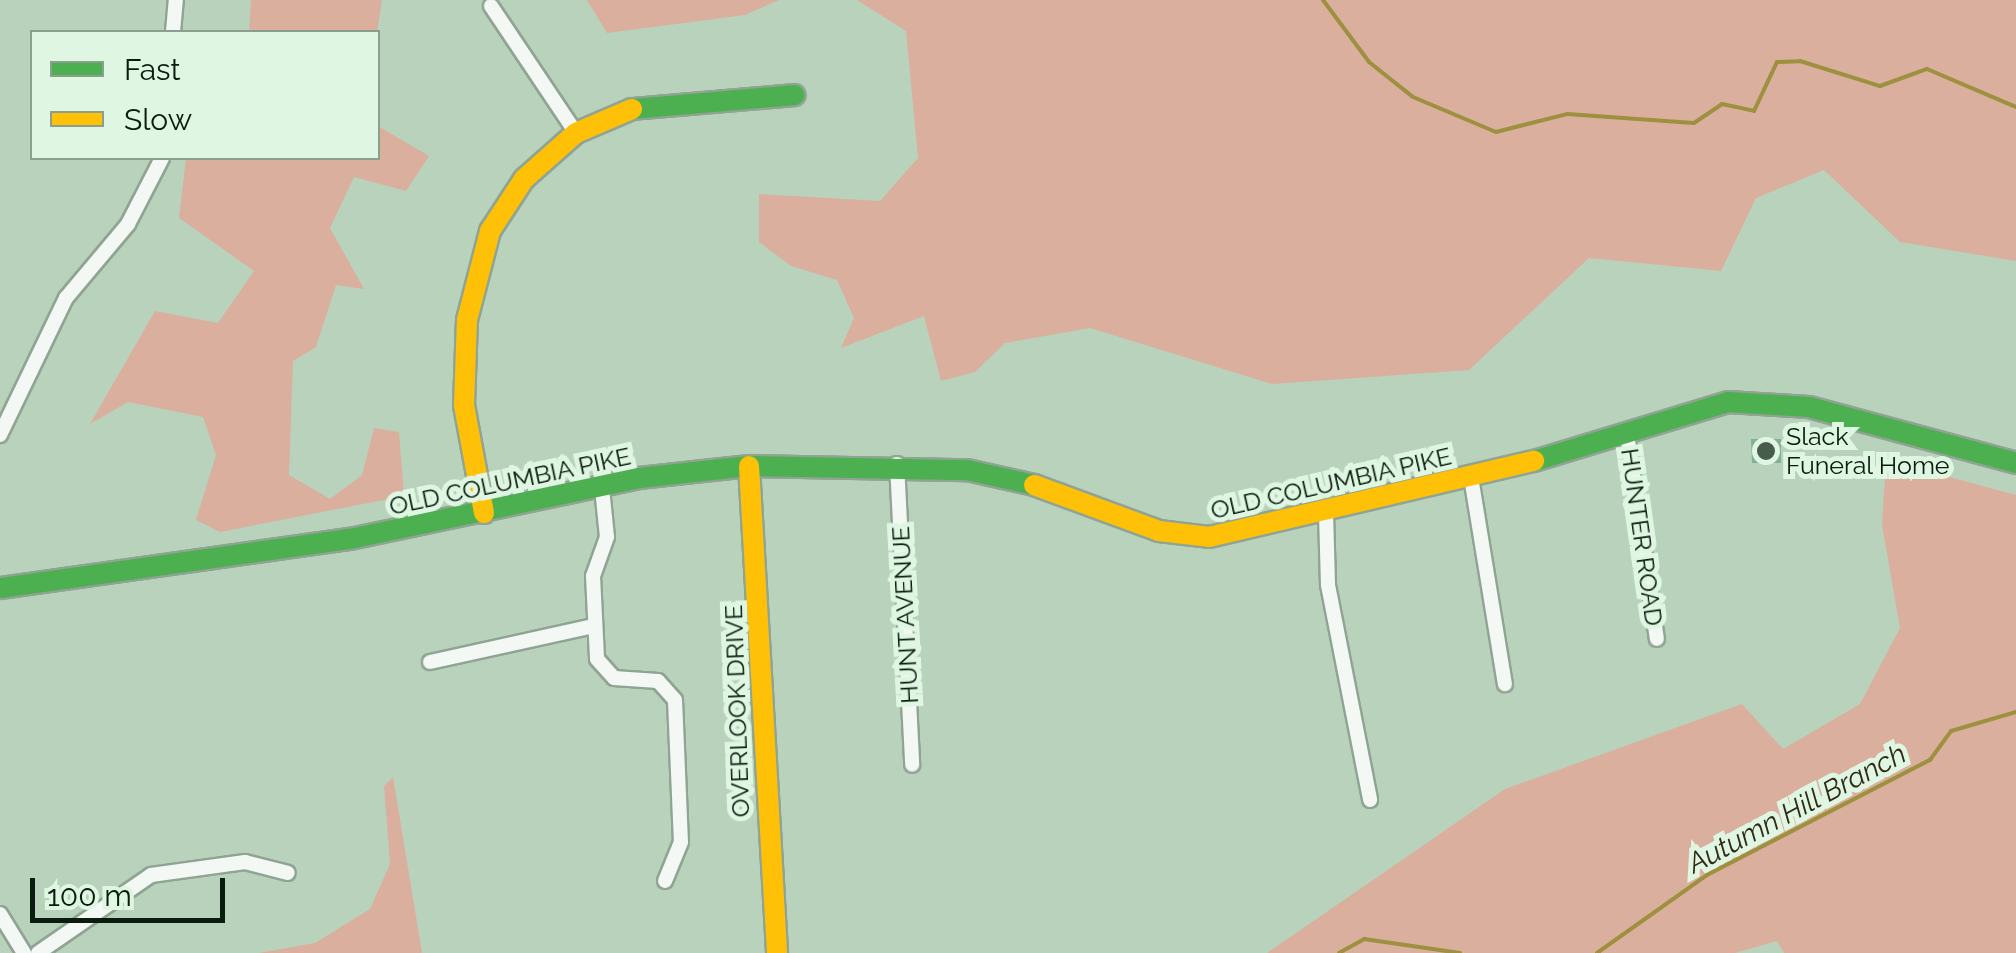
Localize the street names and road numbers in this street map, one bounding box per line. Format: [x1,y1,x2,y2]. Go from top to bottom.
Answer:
street label: OLD COLUMBIA PIKE [386,441,634,521]
street label: OLD COLUMBIA PIKE [1207,441,1455,525]
street label: HUNTER ROAD [1615,446,1669,628]
street label: HUNT AVENUE [885,525,925,705]
street label: OVERLOOK DRIVE [718,604,756,818]

